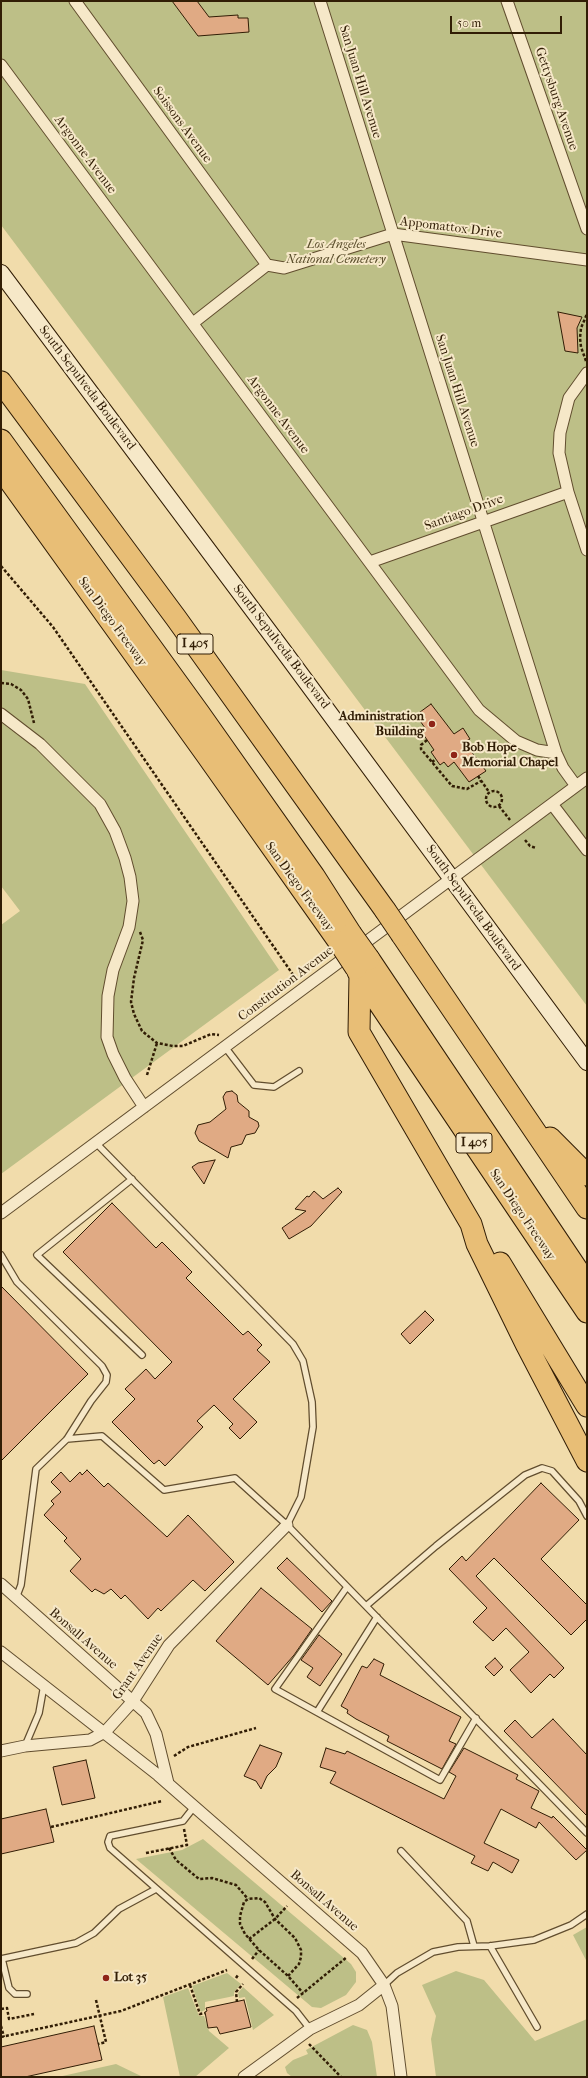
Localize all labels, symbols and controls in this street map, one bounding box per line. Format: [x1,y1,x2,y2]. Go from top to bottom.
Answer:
scale bar [452,8,564,34]
text: 50 m [457,16,481,30]
street label: San Juan Hill Avenue [335,24,385,140]
street label: Gettysburg Avenue [531,45,581,153]
street label: Soissons Avenue [149,84,215,166]
street label: Argonne Avenue [51,113,119,197]
street label: Appomattox Drive [399,214,503,242]
park label: Los Angeles National Cemetery [286,237,386,268]
street label: South Sepulveda Boulevard [35,323,139,453]
street label: San Juan Hill Avenue [431,333,483,449]
street label: Argonne Avenue [244,373,312,457]
street label: Santiago Drive [422,492,506,534]
street label: San Diego Freeway [74,574,150,670]
street label: South Sepulveda Boulevard [229,582,333,712]
road number: I 405 [177,634,213,654]
place label: Administration Building [339,709,424,740]
marker: Administration Building [427,719,437,729]
place label: Bob Hope Memorial Chapel [462,740,558,771]
marker: Bob Hope Memorial Chapel [449,750,459,760]
street label: San Diego Freeway [261,839,337,935]
street label: South Sepulveda Boulevard [422,842,524,974]
street label: Constitution Avenue [235,943,337,1025]
road number: I 405 [456,1133,492,1153]
street label: San Diego Freeway [486,1166,558,1264]
street label: Bonsall Avenue [46,1605,120,1673]
street label: Grant Avenue [109,1631,167,1703]
street label: Bonsall Avenue [287,1867,361,1935]
place label: Lot 35 [114,1970,147,1986]
marker: Lot 35 [101,1973,111,1983]

